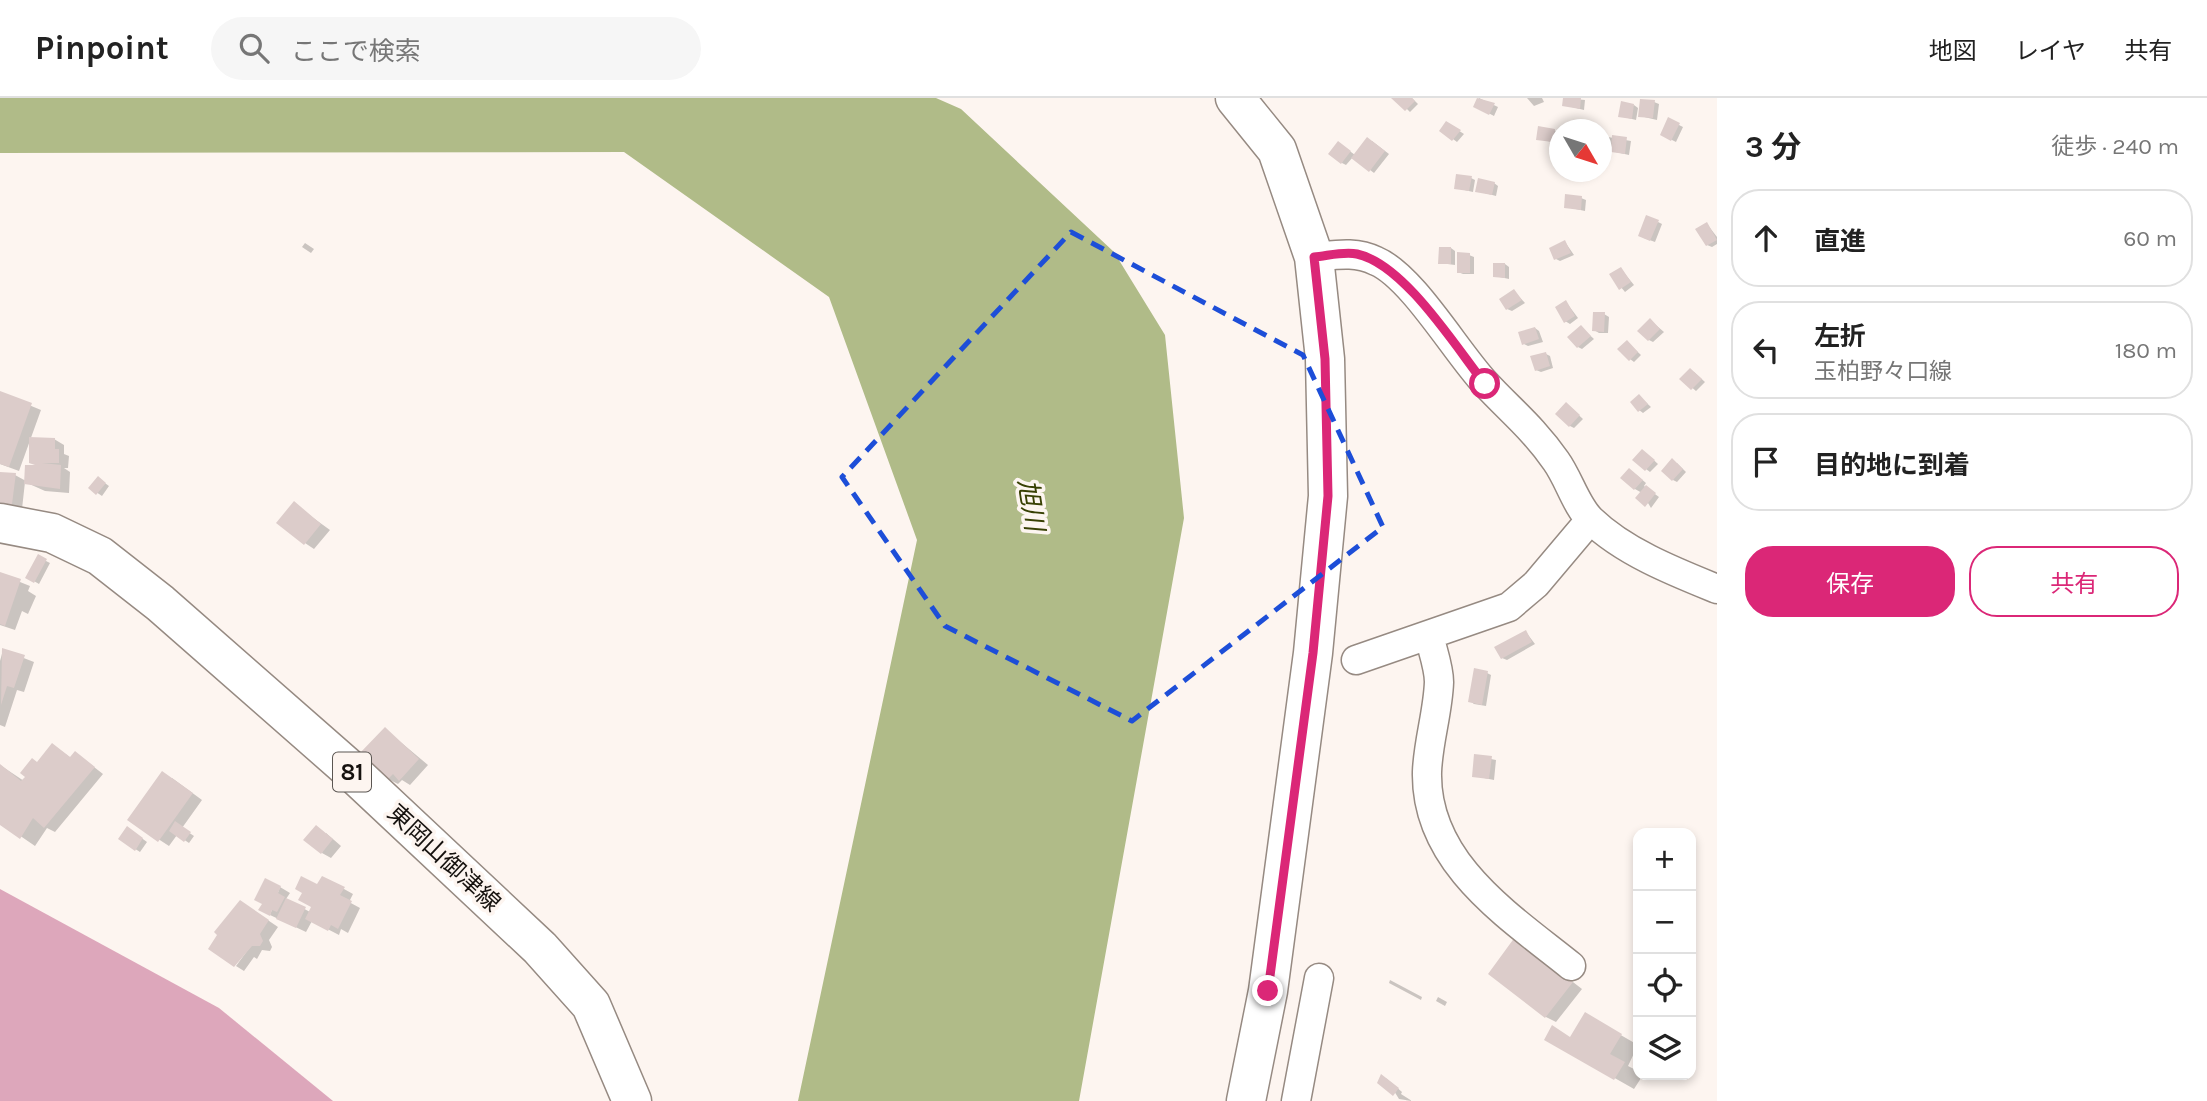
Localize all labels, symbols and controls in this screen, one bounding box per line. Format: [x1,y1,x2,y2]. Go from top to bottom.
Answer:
search box [211,17,701,80]
text: Pinpoint [35,29,169,67]
icon: search [235,29,273,67]
text: ここで検索 [291,36,421,67]
text: 地図 [1929,37,1977,65]
text: レイヤ [2015,37,2086,65]
text: 共有 [2124,37,2172,65]
north arrow [1549,119,1612,182]
text: 3 分 [1745,129,1801,165]
text: 徒歩 · 240 m [2051,133,2179,160]
icon: ahead [1747,219,1785,257]
text: 60 m [2123,225,2177,252]
text: 直進 [1814,226,1866,257]
text: 左折 [1814,321,1866,352]
icon: left [1747,331,1785,369]
text: 180 m [2115,337,2177,364]
text: 玉柏野々口線 [1814,358,1952,385]
route start [1469,368,1500,399]
icon: arrive [1747,443,1785,481]
text: 目的地に到着 [1814,450,1970,481]
water label: 旭川 [1012,477,1051,536]
button: 保存 [1745,546,1955,617]
button: 共有 [1969,546,2179,617]
road number: 81 [333,752,371,792]
street label: 東岡山御津線 [382,799,506,917]
map controls [1633,828,1696,1080]
button: + [1633,828,1696,891]
button: − [1633,891,1696,954]
button: locate [1633,954,1696,1017]
route end [1252,975,1283,1006]
button: layers [1633,1017,1696,1080]

